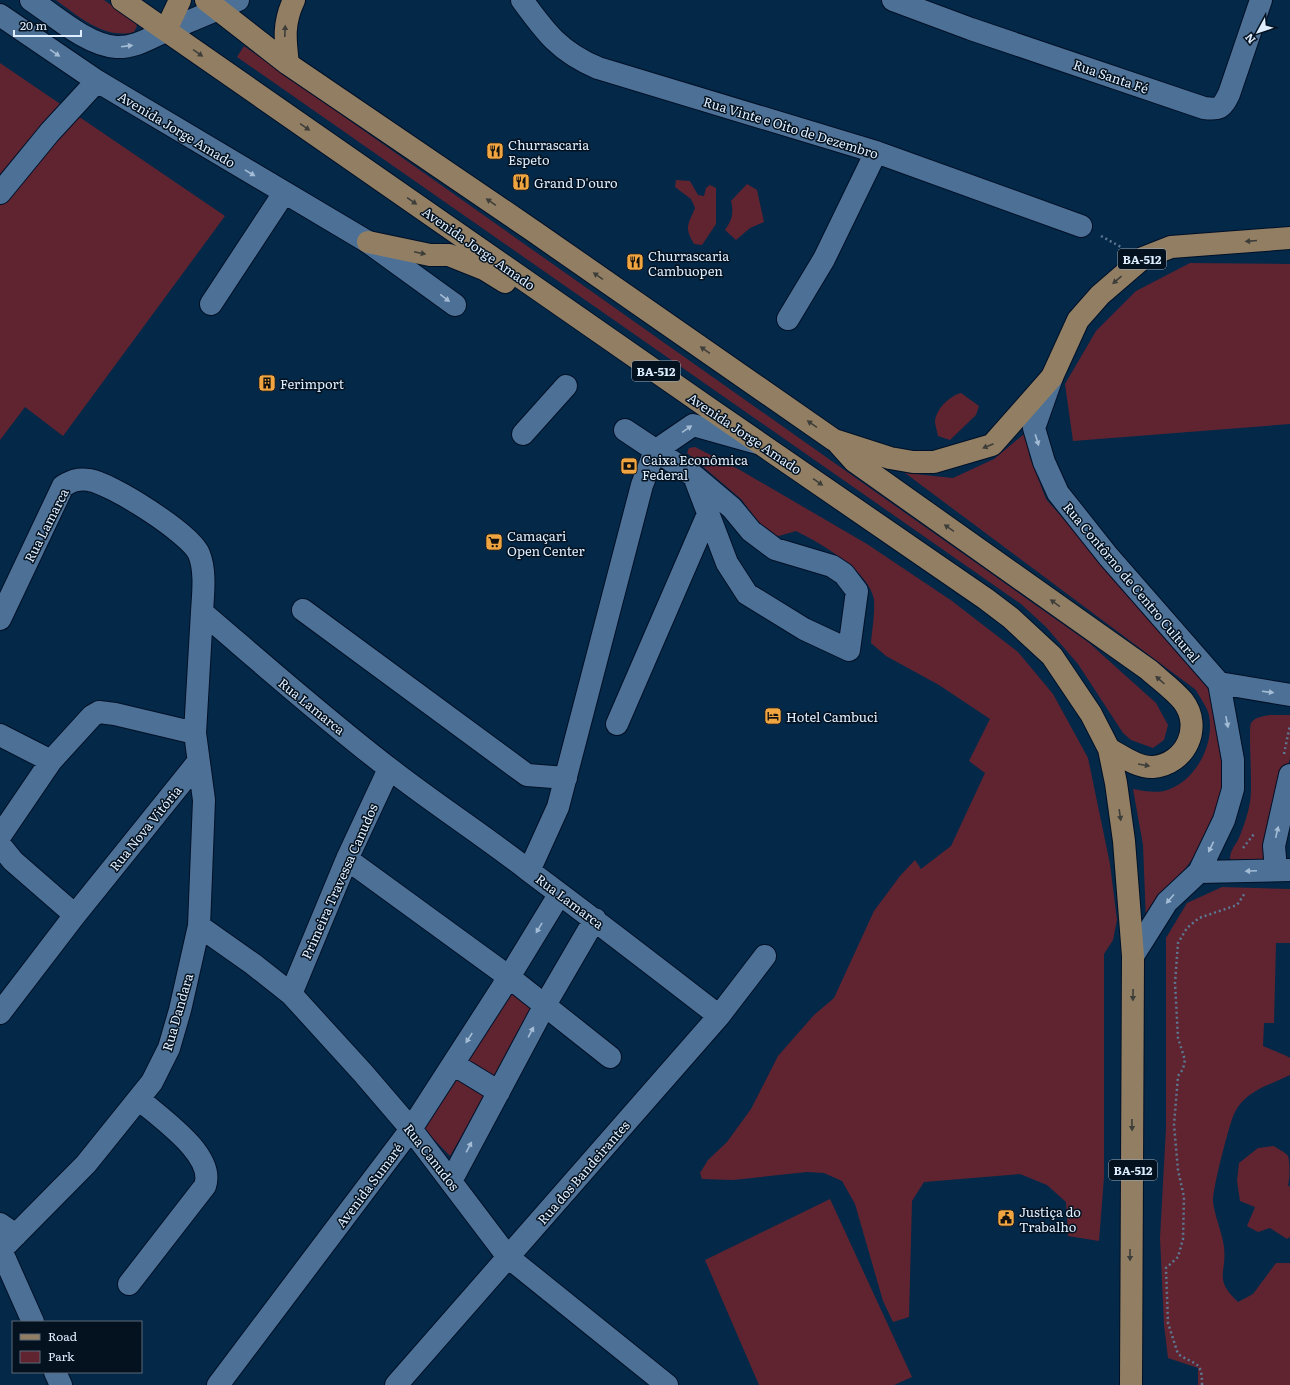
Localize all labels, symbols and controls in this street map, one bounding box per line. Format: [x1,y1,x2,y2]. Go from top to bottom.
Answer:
scale bar [14,12,81,38]
north arrow [1238,12,1278,52]
text: 20 m [20,16,47,34]
one-way arrow [282,24,288,37]
text: N [1240,30,1259,48]
one-way arrow [121,42,133,49]
one-way arrow [50,49,61,57]
one-way arrow [193,49,203,57]
street label: Rua Santa Fé [1071,54,1151,98]
street label: Avenida Jorge Amado [115,86,240,172]
street label: Rua Vinte e Oito de Dezembro [701,91,881,163]
one-way arrow [300,123,310,131]
place label: Churrascaria Espeto [508,135,589,169]
restaurant icon: Churrascaria Espeto [485,141,505,161]
one-way arrow [244,169,256,176]
restaurant icon: Grand D'ouro [511,172,531,192]
place label: Grand D'ouro [534,173,618,192]
one-way arrow [406,197,417,205]
one-way arrow [486,198,497,206]
street label: Avenida Jorge Amado [419,202,540,294]
one-way arrow [1245,237,1257,244]
place label: Churrascaria Cambuopen [648,246,729,280]
road number: BA-512 [1118,249,1166,269]
one-way arrow [414,251,426,257]
restaurant icon: Churrascaria Cambuopen [625,252,645,272]
one-way arrow [593,272,604,280]
one-way arrow [1112,275,1123,284]
one-way arrow [440,294,451,302]
one-way arrow [700,346,710,354]
road number: BA-512 [632,361,680,381]
building icon: Ferimport [257,373,277,393]
place label: Ferimport [280,374,345,393]
street label: Avenida Jorge Amado [684,388,806,479]
one-way arrow [806,421,818,428]
one-way arrow [682,425,692,433]
one-way arrow [1034,435,1040,447]
one-way arrow [982,443,994,449]
place label: Caixa Econômica Federal [642,450,748,484]
bank icon: Caixa Econômica Federal [619,456,639,476]
one-way arrow [813,478,823,486]
street label: Rua Lamarca [19,485,73,565]
street label: Rua Contôrno de Centro Cultural [1059,498,1205,667]
one-way arrow [944,524,954,532]
place label: Camaçari Open Center [507,526,585,560]
supermarket icon: Camaçari Open Center [484,532,504,552]
one-way arrow [1050,599,1061,607]
street label: Rua Lamarca [275,673,349,739]
one-way arrow [1155,675,1165,685]
one-way arrow [1262,689,1274,695]
hotel icon: Hotel Cambuci [763,706,783,726]
place label: Hotel Cambuci [786,707,879,726]
one-way arrow [1224,716,1230,728]
one-way arrow [1138,763,1150,769]
street label: Rua Nova Vitória [105,781,185,875]
street label: Primeira Travessa Canudos [296,800,382,962]
one-way arrow [1117,808,1123,821]
one-way arrow [1274,825,1280,838]
one-way arrow [1208,841,1214,853]
one-way arrow [1244,868,1257,874]
street label: Rua Lamarca [532,869,608,933]
one-way arrow [1166,894,1175,904]
one-way arrow [535,922,542,934]
street label: Rua Dandara [157,971,197,1053]
one-way arrow [1129,989,1136,1001]
one-way arrow [528,1026,534,1038]
one-way arrow [466,1032,473,1044]
street label: Rua dos Bandeirantes [532,1116,634,1228]
one-way arrow [1129,1119,1136,1131]
street label: Rua Canudos [400,1120,464,1195]
street label: Avenida Sumaré [331,1139,407,1231]
one-way arrow [466,1141,473,1153]
road number: BA-512 [1109,1160,1157,1180]
place label: Justiça do Trabalho [1019,1202,1081,1236]
public building icon: Justiça do Trabalho [996,1208,1016,1228]
one-way arrow [1127,1249,1133,1262]
legend [12,1321,142,1373]
text: Road [48,1327,78,1345]
text: Park [48,1347,75,1365]

